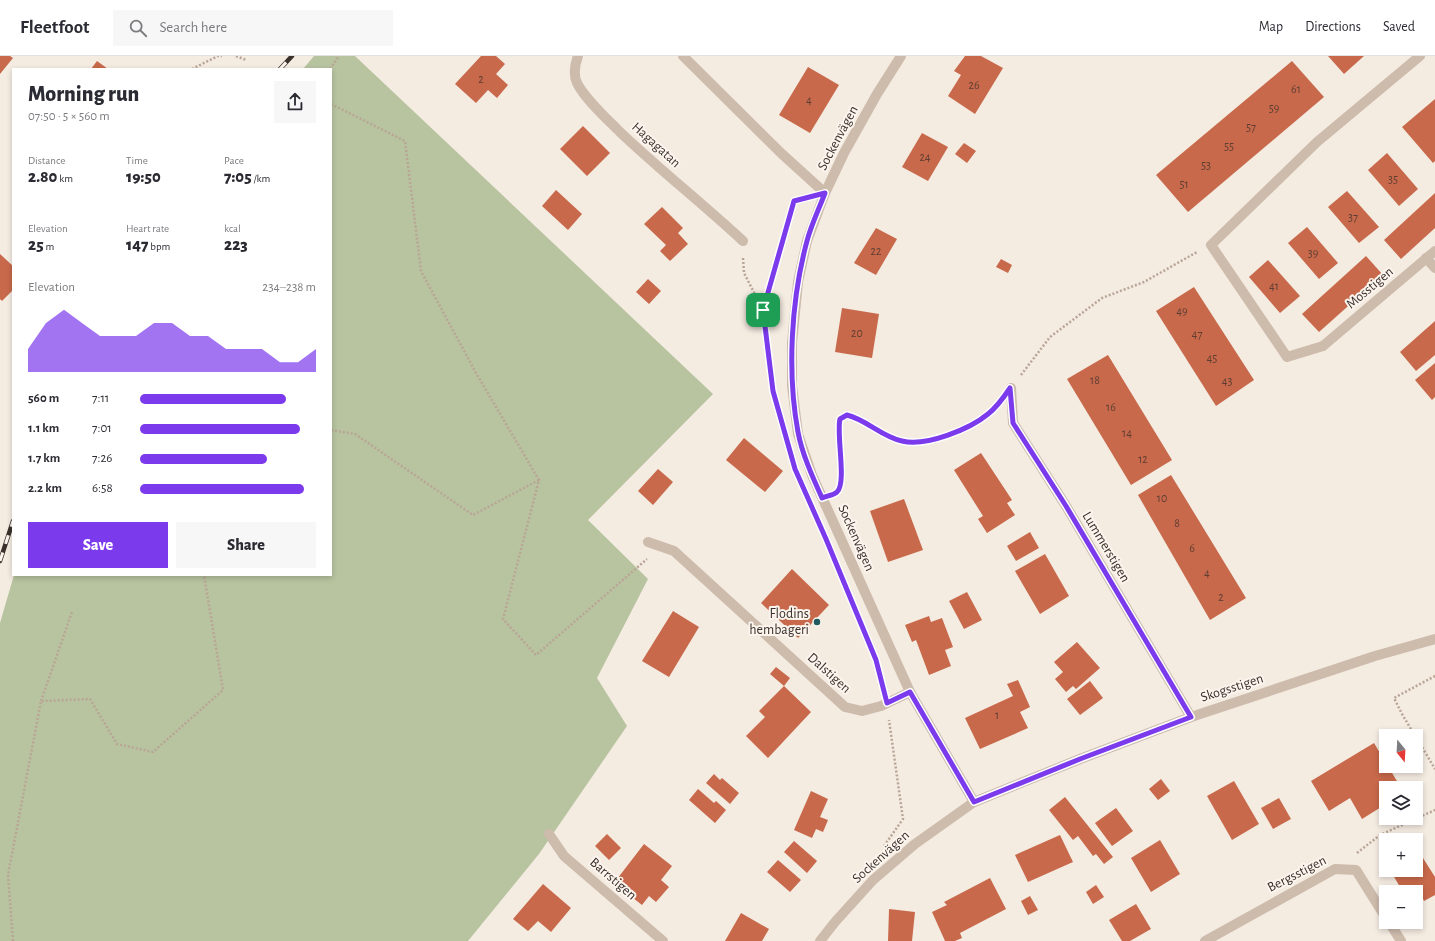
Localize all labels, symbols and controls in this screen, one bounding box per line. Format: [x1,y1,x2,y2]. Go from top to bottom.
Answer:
search box [113,10,393,46]
icon: search [127,17,149,39]
text: Fleetfoot [20,18,89,37]
text: Search here [159,20,227,35]
text: Map [1259,20,1283,34]
text: Directions [1305,20,1361,34]
text: Saved [1383,20,1415,34]
house number: 2 [478,73,484,85]
house number: 26 [968,79,980,91]
button: share [274,81,316,123]
text: Morning run [28,83,139,105]
house number: 61 [1291,83,1301,95]
house number: 4 [806,94,812,106]
house number: 59 [1269,102,1280,114]
street label: Sockenvägen [815,103,861,173]
text: 07:50 · 5 × 560 m [28,110,110,123]
street label: Hagagatan [629,120,683,170]
house number: 57 [1246,121,1256,133]
house number: 55 [1224,140,1234,152]
house number: 24 [919,151,931,163]
text: Distance [28,155,65,166]
text: Time [126,155,148,166]
text: Pace [224,155,244,166]
house number: 53 [1201,159,1211,171]
text: 2.80 [28,168,57,185]
text: 19:50 [126,168,161,185]
text: 7:05 [224,168,252,185]
text: km [57,173,73,184]
text: /km [252,173,270,184]
house number: 35 [1388,173,1398,185]
house number: 51 [1179,178,1189,190]
house number: 37 [1348,211,1358,223]
text: Elevation [28,223,68,234]
text: Heart rate [126,223,169,234]
text: kcal [224,223,241,234]
text: 25 [28,236,44,253]
text: 147 [126,236,148,253]
text: 223 [224,236,248,253]
text: m [44,241,54,252]
text: bpm [148,241,170,252]
house number: 22 [871,245,882,257]
house number: 39 [1308,247,1319,259]
street label: Mosstigen [1344,265,1396,311]
house number: 41 [1269,280,1279,292]
text: Elevation [28,281,75,294]
text: 234–238 m [262,281,316,294]
pin [746,293,780,327]
icon: arrive [752,299,774,321]
house number: 49 [1176,305,1188,317]
house number: 20 [851,327,863,339]
house number: 47 [1192,328,1202,340]
house number: 45 [1207,352,1217,364]
house number: 18 [1090,374,1100,386]
house number: 43 [1222,375,1232,387]
text: 560 m [28,392,59,405]
text: 7:11 [92,392,109,405]
house number: 16 [1106,401,1116,413]
text: 1.1 km [28,422,59,435]
text: 7:01 [92,422,112,435]
house number: 14 [1122,427,1132,439]
text: 1.7 km [28,452,60,465]
text: 7:26 [92,452,112,465]
house number: 12 [1138,453,1148,465]
text: 2.2 km [28,482,62,495]
text: 6:58 [92,482,113,495]
house number: 10 [1157,492,1167,504]
street label: Sockenvägen [835,503,877,573]
street label: Lummerstigen [1080,509,1132,585]
house number: 8 [1174,517,1180,529]
button: Save [28,522,168,568]
button: Share [176,522,316,568]
house number: 6 [1189,542,1195,554]
house number: 4 [1204,567,1210,579]
house number: 2 [1218,591,1224,603]
place label: Flodins hembageri [749,607,809,637]
marker: Flodins hembageri [812,617,822,627]
street label: Dalstigen [805,650,853,696]
street label: Skogsstigen [1199,671,1265,705]
house number: 1 [995,709,999,721]
north arrow [1379,729,1423,773]
map controls [1379,729,1423,929]
button: layers [1379,781,1423,825]
street label: Sockenvägen [850,828,912,886]
button: + [1379,833,1423,877]
street label: Bergsstigen [1265,853,1329,895]
street label: Barrstigen [587,855,639,903]
button: − [1379,885,1423,929]

